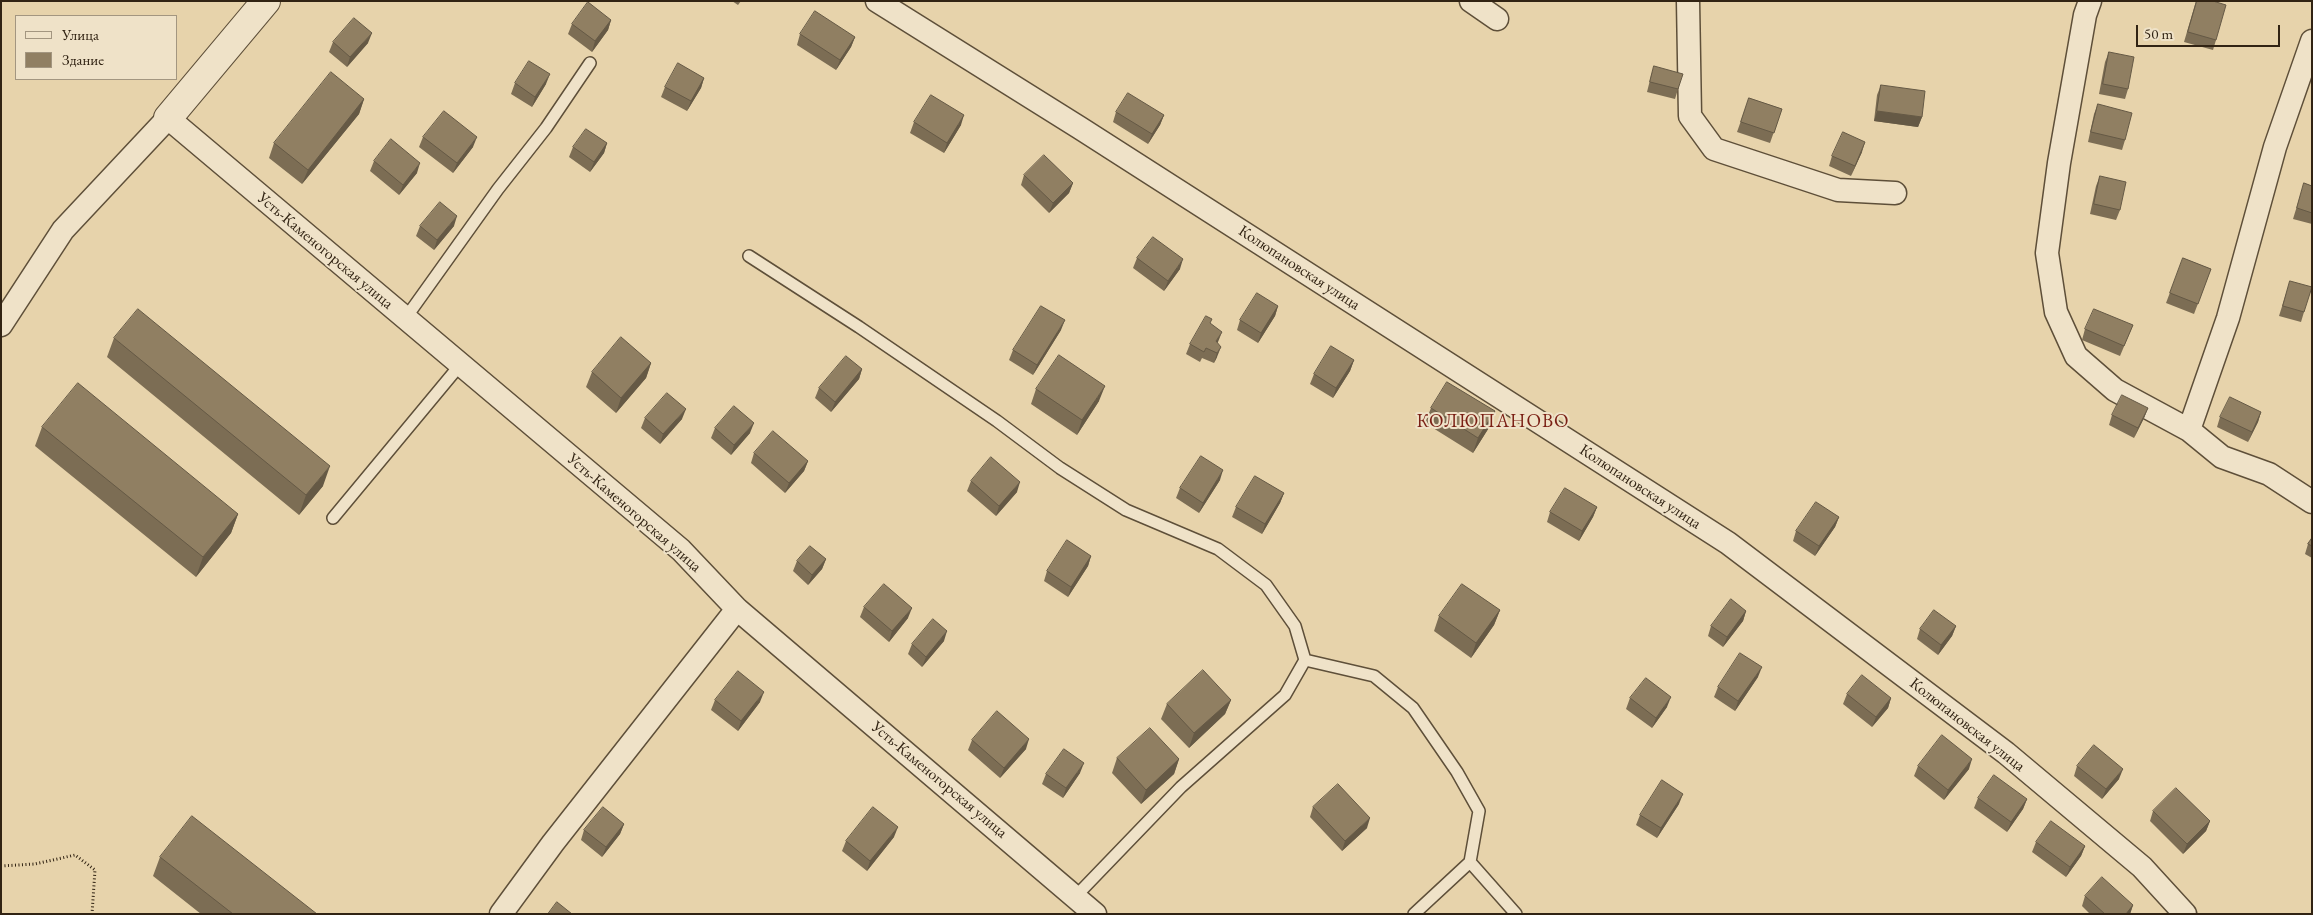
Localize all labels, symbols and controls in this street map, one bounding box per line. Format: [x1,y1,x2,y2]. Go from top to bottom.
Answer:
legend [15,15,178,80]
scale bar [2138,15,2282,47]
text: 50 m [2144,24,2173,43]
text: Улица [62,25,99,44]
text: Здание [62,50,104,69]
street label: Усть-Каменогорская улица [253,188,397,314]
street label: Колюпановская улица [1235,221,1363,315]
district label: КОЛЮПАНОВО [1415,411,1571,433]
street label: Колюпановская улица [1576,440,1704,534]
street label: Усть-Каменогорская улица [563,449,705,577]
street label: Колюпановская улица [1905,674,2029,776]
street label: Усть-Каменогорская улица [867,717,1011,843]

